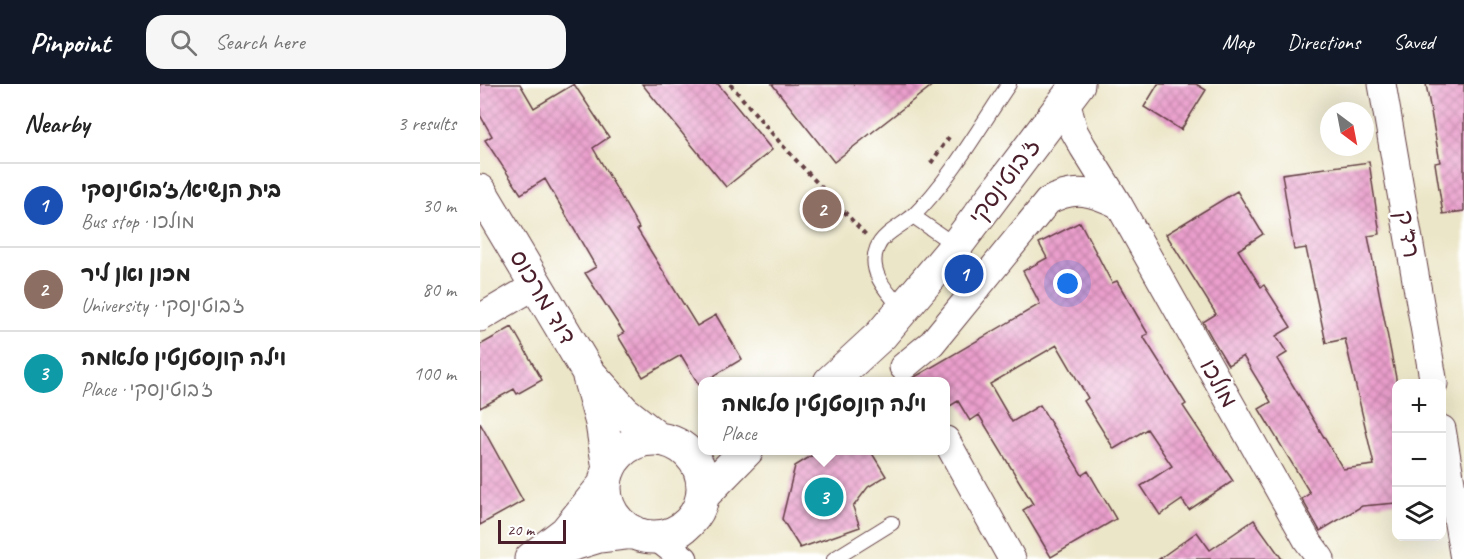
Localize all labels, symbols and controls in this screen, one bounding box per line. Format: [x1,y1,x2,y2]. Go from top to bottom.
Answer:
search box [146,15,566,69]
text: Pinpoint [30,25,110,60]
icon: search [167,26,200,59]
text: Search here [215,28,305,56]
text: Map [1222,29,1254,55]
text: Directions [1287,29,1360,55]
text: Saved [1393,29,1434,55]
north arrow [1320,102,1374,156]
text: Nearby [24,107,89,140]
text: 3 results [397,111,456,136]
street label: ז'בוטינסקי [962,132,1046,230]
text: בית הנשיא/ז׳בוטינסקי [81,176,281,204]
pin: 2 [802,186,842,232]
text: 1 [39,193,48,218]
text: 30 m [422,193,456,218]
street label: רד"ק [1389,208,1427,260]
text: Bus stop · מולכו [81,209,195,234]
street label: דוד מרכוס [503,244,583,350]
pin: 1 [944,252,984,297]
text: מכון ואן ליר [81,260,191,288]
your location [1053,269,1082,298]
text: 2 [39,277,48,302]
text: 80 m [422,277,456,302]
text: University · ז'בוטינסקי [81,293,245,318]
text: וילה קונסטנטין סלאמה [81,344,286,372]
street label: מולכו [1193,353,1245,413]
text: 3 [39,361,48,386]
text: 100 m [413,361,456,386]
text: Place · ז'בוטינסקי [81,377,213,402]
popup [698,377,950,455]
map controls [1392,379,1446,541]
button: + [1392,379,1446,433]
text: וילה קונסטנטין סלאמה [721,390,927,418]
text: Place [721,421,757,446]
button: − [1392,433,1446,487]
pin: 3 [804,474,844,520]
button: layers [1392,487,1446,541]
scale bar [498,517,566,544]
text: 20 m [507,520,534,540]

